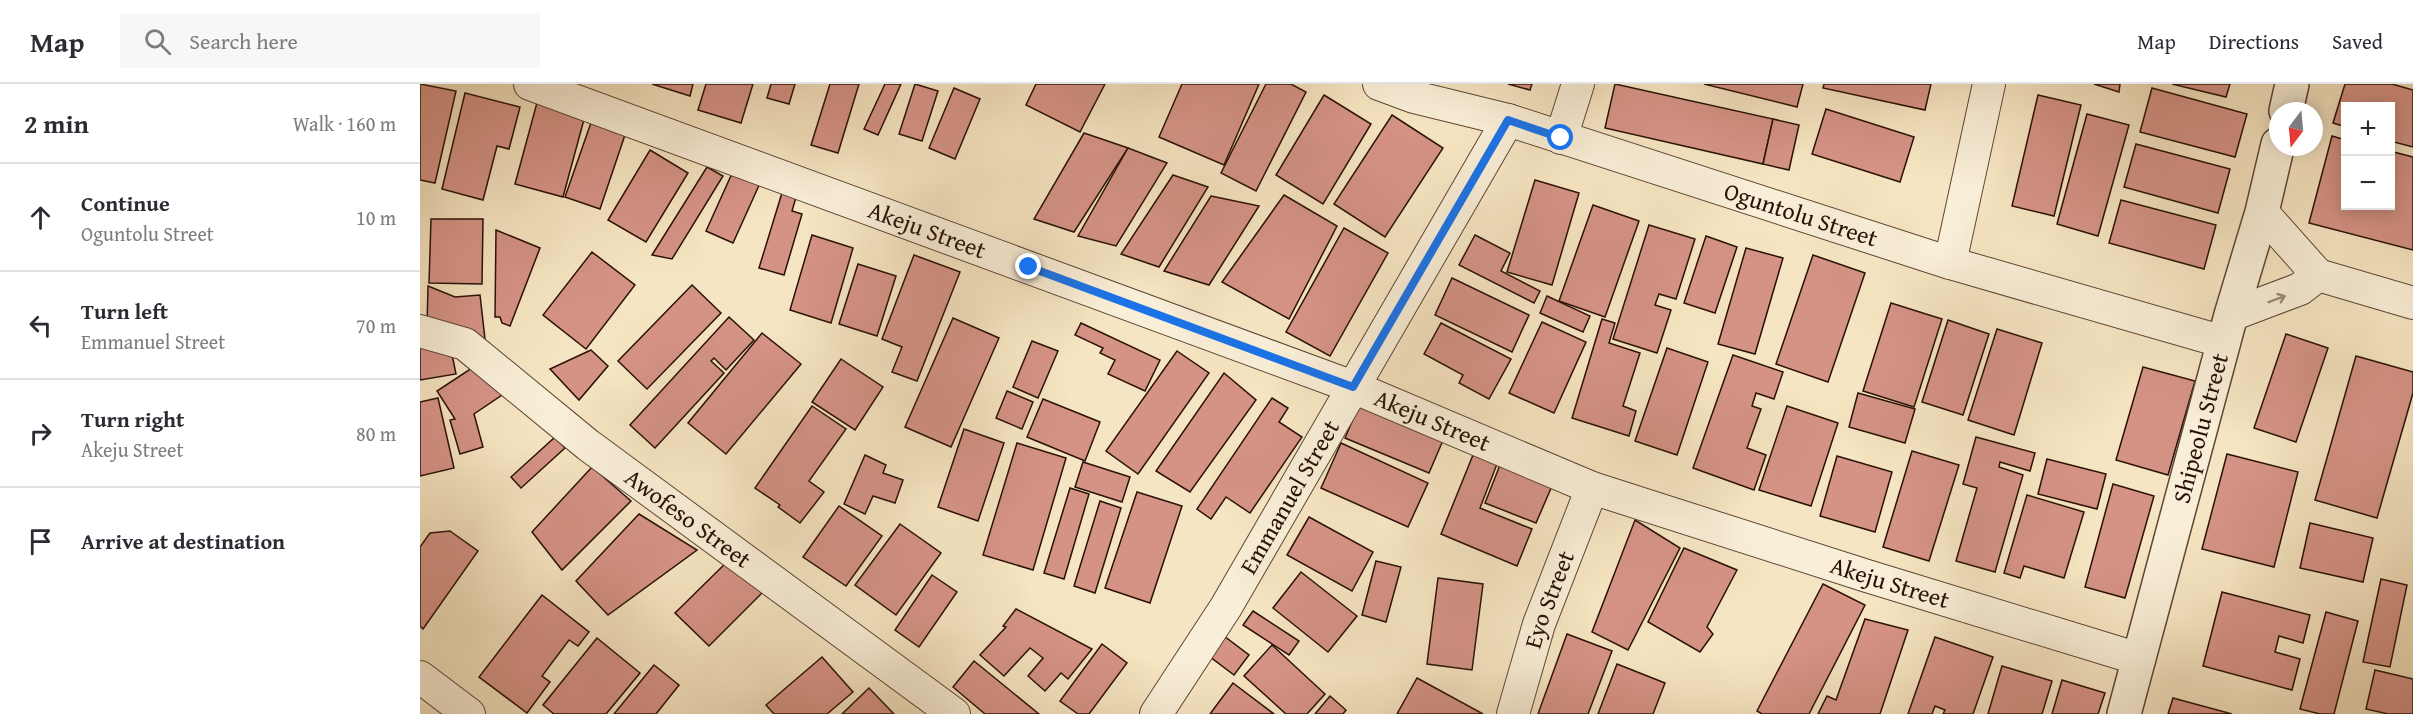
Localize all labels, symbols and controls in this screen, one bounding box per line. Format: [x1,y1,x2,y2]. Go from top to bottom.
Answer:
search box [120,14,540,68]
text: Map [30,21,84,62]
icon: search [141,25,174,58]
text: Search here [189,25,298,57]
text: Map [2137,26,2176,57]
text: Directions [2209,26,2299,57]
text: Saved [2332,26,2383,57]
north arrow [2269,102,2323,156]
map controls [2341,102,2395,210]
button: + [2341,102,2395,156]
text: 2 min [24,104,89,143]
text: Walk · 160 m [293,109,396,138]
route start [1547,124,1573,150]
button: − [2341,156,2395,210]
street label: Oguntolu Street [1720,173,1883,256]
text: Continue [81,187,170,219]
street label: Akeju Street [863,192,991,268]
icon: ahead [24,201,57,234]
text: 10 m [356,203,396,232]
text: Oguntolu Street [81,219,214,248]
route end [1015,253,1041,279]
one-way arrow [2267,292,2285,303]
text: Turn left [81,295,168,327]
icon: left [24,309,57,342]
text: 70 m [356,311,396,340]
text: Emmanuel Street [81,327,225,356]
street label: Shipeolu Street [2163,348,2237,507]
street label: Akeju Street [1369,380,1496,460]
text: Turn right [81,403,184,435]
street label: Emmanuel Street [1231,413,1348,580]
icon: right [24,417,57,450]
text: 80 m [356,419,396,448]
text: Akeju Street [81,435,183,464]
street label: Awofeso Street [618,460,759,577]
icon: arrive [24,525,57,558]
text: Arrive at destination [81,525,285,557]
street label: Eyo Street [1515,545,1583,652]
street label: Akeju Street [1826,547,1954,617]

